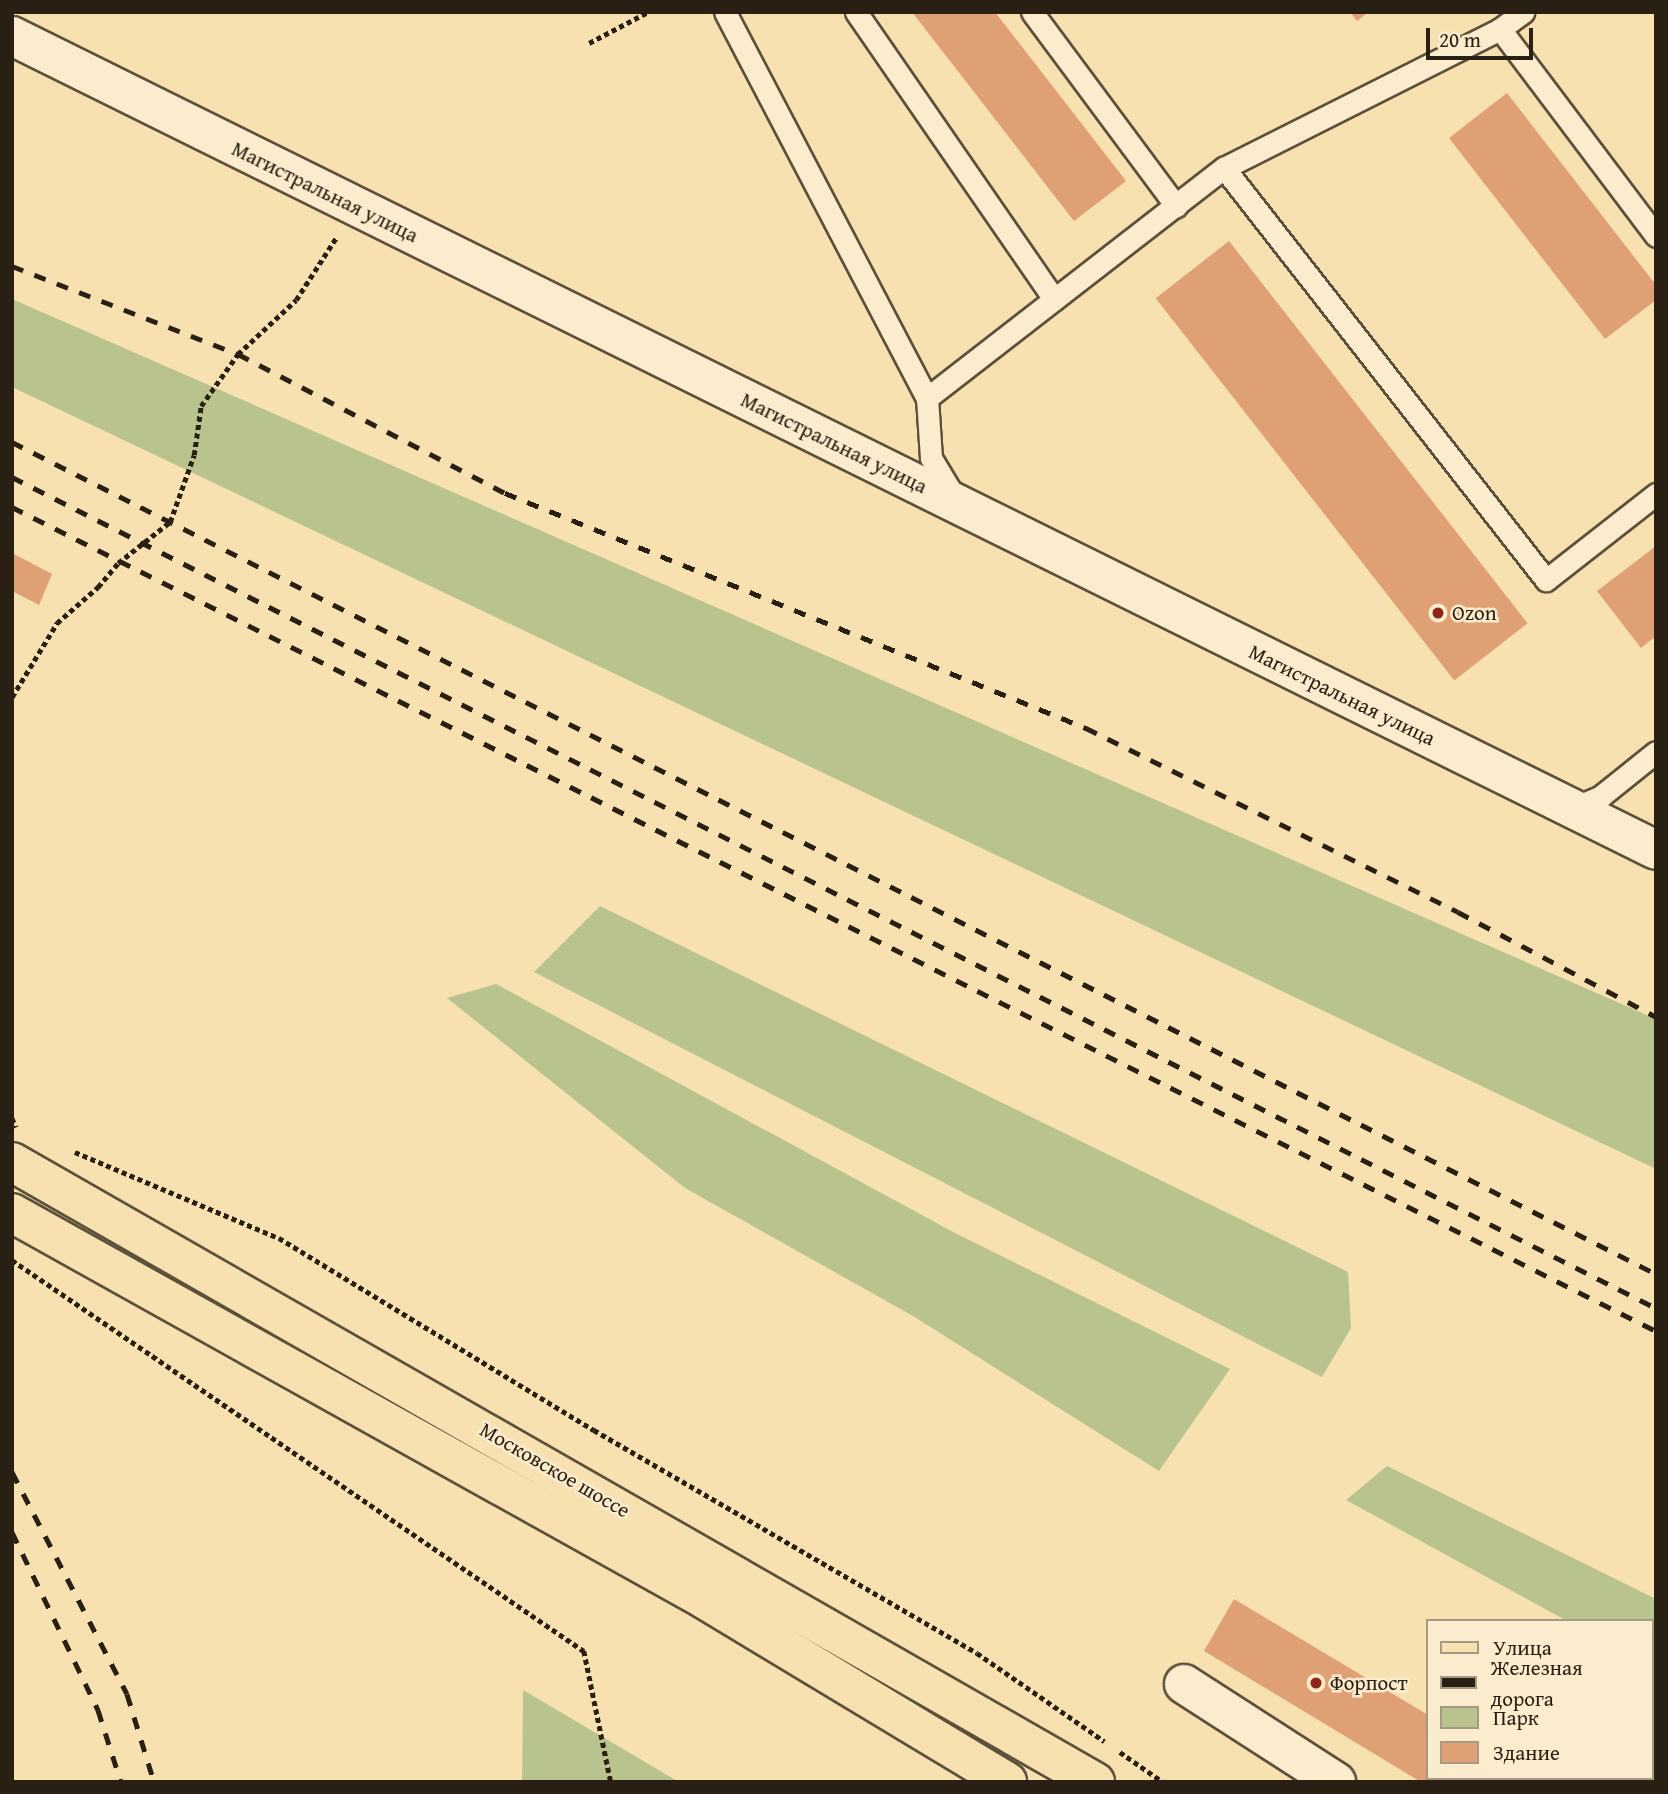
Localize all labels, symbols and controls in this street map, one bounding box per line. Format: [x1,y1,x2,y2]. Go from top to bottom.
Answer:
scale bar [1430,14,1537,58]
text: 20 m [1439,24,1481,55]
street label: Магистральная улица [228,136,422,248]
street label: Магистральная улица [737,387,931,499]
place label: Ozon [1452,600,1496,626]
marker: Ozon [1430,605,1446,621]
street label: Магистральная улица [1245,639,1439,751]
street label: Московское шоссе [476,1417,634,1523]
legend [1426,1619,1654,1780]
text: Улица [1493,1632,1552,1663]
text: Железная дорога [1491,1652,1583,1714]
place label: Форпост [1330,1670,1408,1696]
marker: Форпост [1308,1675,1324,1691]
text: Парк [1493,1702,1539,1733]
text: Здание [1493,1737,1560,1768]

